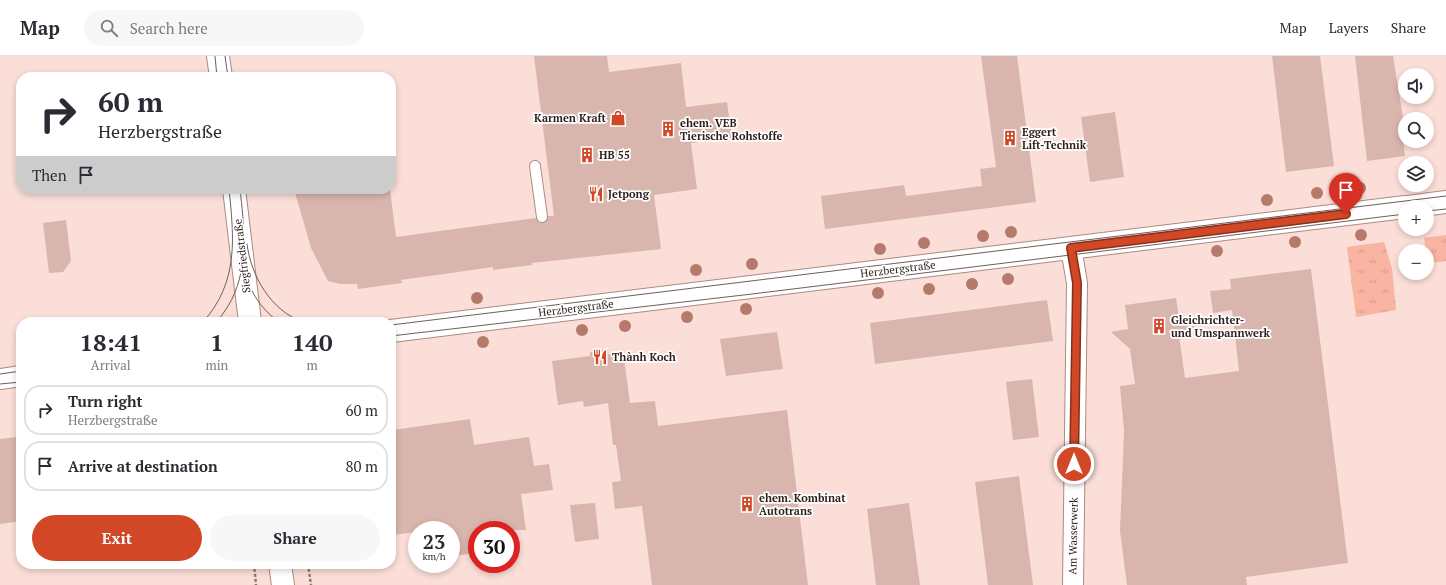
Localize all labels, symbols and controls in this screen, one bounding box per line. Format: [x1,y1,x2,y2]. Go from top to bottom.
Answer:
search box [84,10,364,46]
text: Map [20,15,60,40]
icon: search [98,17,120,39]
text: Search here [130,18,208,38]
text: Map [1280,18,1307,37]
text: Layers [1329,18,1369,37]
text: Share [1391,18,1426,37]
map controls [1398,68,1434,280]
button: sound [1398,68,1434,104]
text: 60 m [98,83,163,120]
icon: right [32,88,84,140]
shop icon: Karmen Kraft [609,109,627,127]
place label: Karmen Kraft [534,111,607,125]
button: search [1398,112,1434,148]
place label: ehem. VEB Tierische Rohstoffe [680,116,782,143]
text: Herzbergstraße [98,119,222,143]
building icon: ehem. VEB Tierische Rohstoffe [659,120,677,138]
place label: Eggert Lift-Technik [1022,125,1087,152]
building icon: Eggert Lift-Technik [1001,129,1019,147]
building icon: HB 55 [578,146,596,164]
place label: HB 55 [599,148,630,162]
button: layers [1398,156,1434,192]
icon: arrive [75,164,97,186]
text: Then [32,165,67,185]
pin [1329,173,1363,214]
icon: arrive [1335,179,1357,201]
restaurant icon: Jetpong [587,185,605,203]
place label: Jetpong [608,187,650,201]
button: + [1398,200,1434,236]
street label: Siegfriedstraße [230,218,253,294]
button: − [1398,244,1434,280]
street label: Herzbergstraße [860,257,937,281]
street label: Herzbergstraße [538,296,615,320]
place label: Gleichrichter- und Umspannwerk [1171,313,1271,340]
building icon: Gleichrichter- und Umspannwerk [1150,317,1168,335]
text: 18:41 [79,326,142,358]
text: 1 [210,326,224,358]
text: 140 [292,326,332,358]
restaurant icon: Thành Koch [591,348,609,366]
place label: Thành Koch [612,350,676,364]
text: Arrival [91,356,131,374]
text: min [205,356,228,374]
text: m [307,356,318,374]
text: Turn right [68,391,143,411]
icon: right [34,399,56,421]
text: 60 m [345,400,378,420]
text: Herzbergstraße [68,411,158,429]
position arrow [1053,443,1095,485]
icon: arrive [34,455,56,477]
text: Arrive at destination [68,456,218,476]
text: 80 m [345,456,378,476]
place label: ehem. Kombinat Autotrans [759,491,846,518]
building icon: ehem. Kombinat Autotrans [738,495,756,513]
street label: Am Wasserwerk [1065,497,1081,575]
button: Exit [32,515,202,561]
button: Share [210,515,380,561]
speed limit sign: 30 [468,521,520,573]
text: 23 [423,528,445,555]
text: km/h [422,550,446,563]

